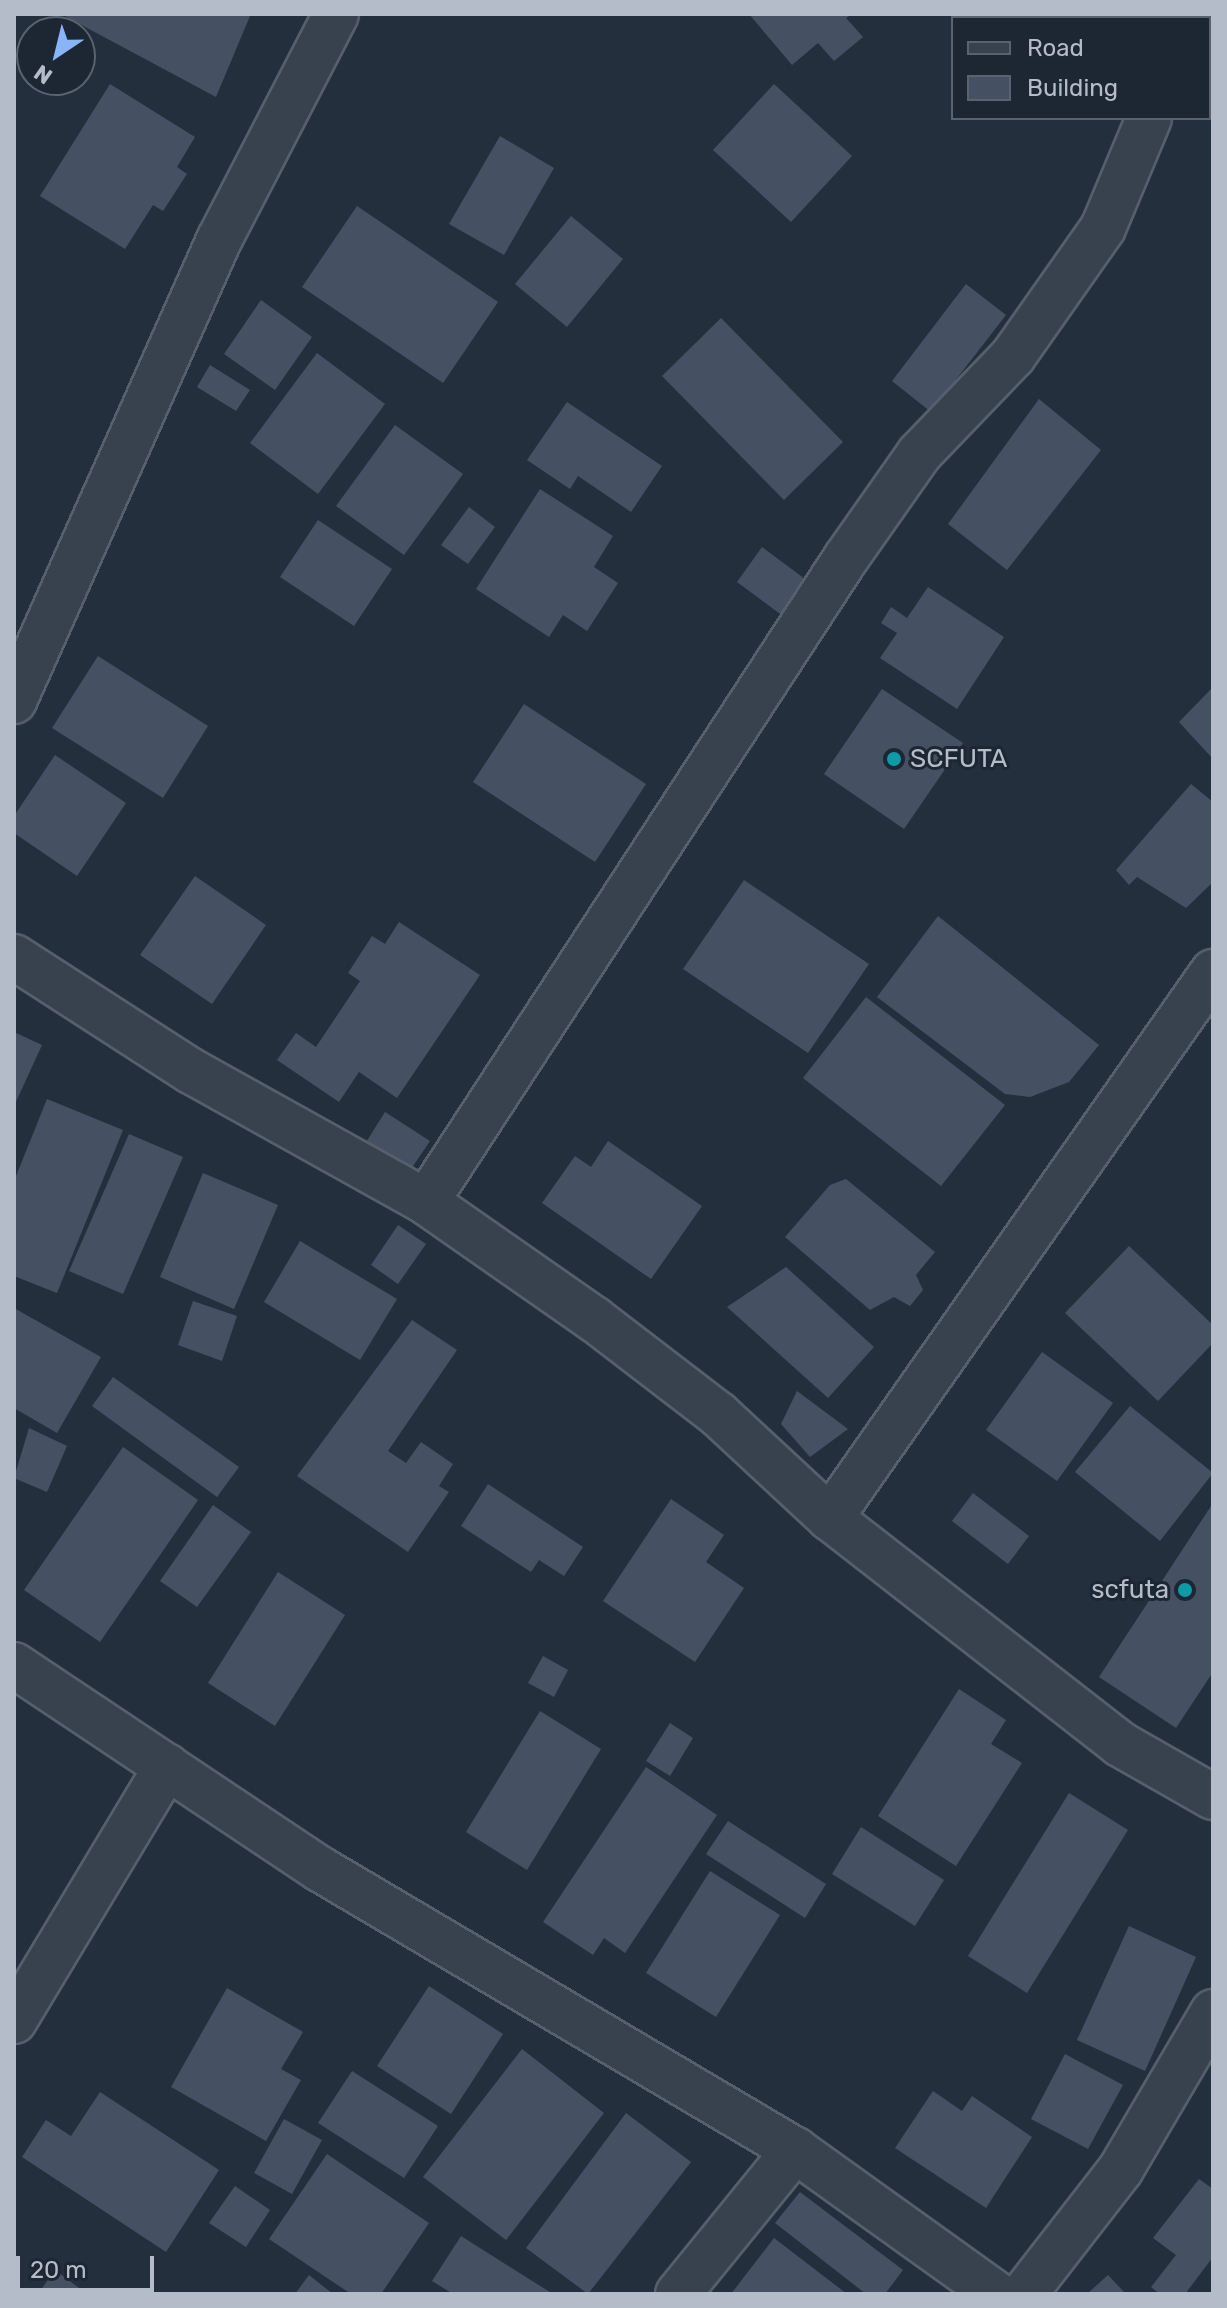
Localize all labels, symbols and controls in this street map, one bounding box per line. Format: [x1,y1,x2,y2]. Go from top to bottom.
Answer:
north arrow [16,16,96,96]
legend [951,16,1211,120]
text: Road [1027,34,1084,62]
text: N [29,59,57,90]
text: Building [1027,74,1118,102]
place label: SCFUTA [910,743,1007,775]
marker: SCFUTA [885,750,903,768]
place label: scfuta [1091,1574,1169,1606]
marker: scfuta [1176,1581,1194,1599]
scale bar [20,2240,158,2290]
text: 20 m [30,2256,87,2284]

